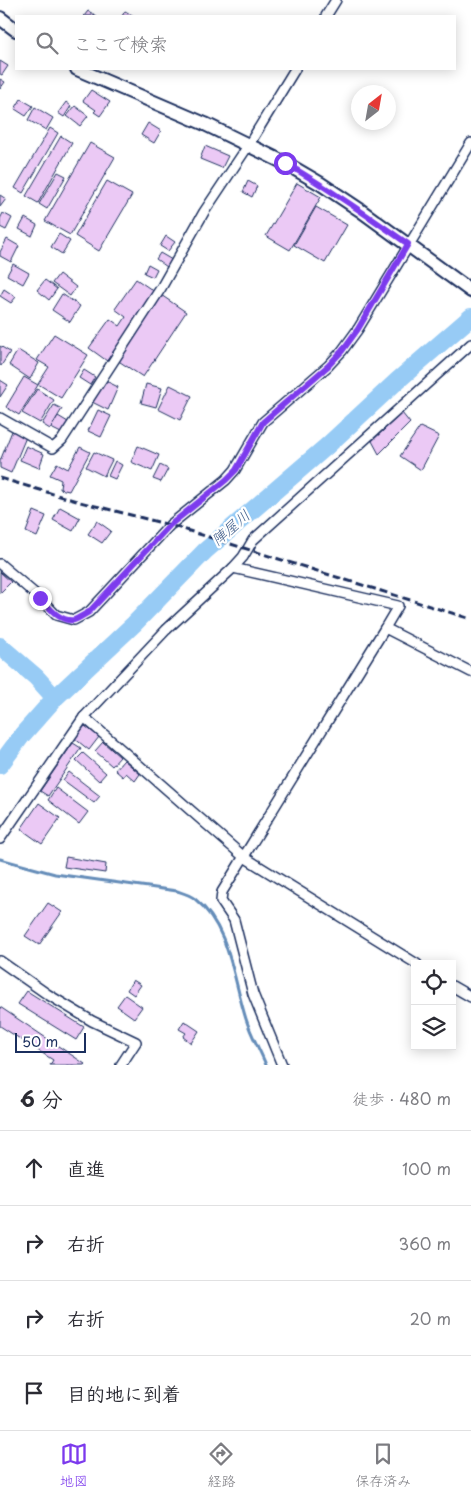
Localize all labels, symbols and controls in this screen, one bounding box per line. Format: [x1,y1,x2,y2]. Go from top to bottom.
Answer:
search box [15,15,456,70]
icon: search [33,29,61,57]
text: ここで検索 [73,29,168,57]
north arrow [351,85,396,130]
route start [274,152,297,175]
water label: 陣屋川 [205,503,255,550]
route end [29,587,52,610]
map controls [411,960,456,1050]
button: locate [411,960,456,1005]
button: layers [411,1005,456,1050]
scale bar [15,1030,86,1053]
text: 50 m [22,1031,58,1052]
text: 6 分 [20,1082,63,1114]
text: 徒歩 · 480 m [353,1086,451,1110]
icon: ahead [20,1154,48,1182]
text: 直進 [67,1154,105,1182]
text: 100 m [402,1156,451,1180]
icon: right [20,1229,48,1257]
text: 右折 [67,1229,105,1257]
text: 360 m [399,1231,451,1255]
icon: right [20,1304,48,1332]
text: 右折 [67,1304,105,1332]
text: 20 m [410,1306,451,1330]
icon: arrive [20,1379,48,1407]
text: 目的地に到着 [67,1379,181,1407]
tab: 地図 [60,1440,88,1491]
tab: 経路 [207,1440,235,1491]
tab: 保存済み [355,1440,411,1491]

